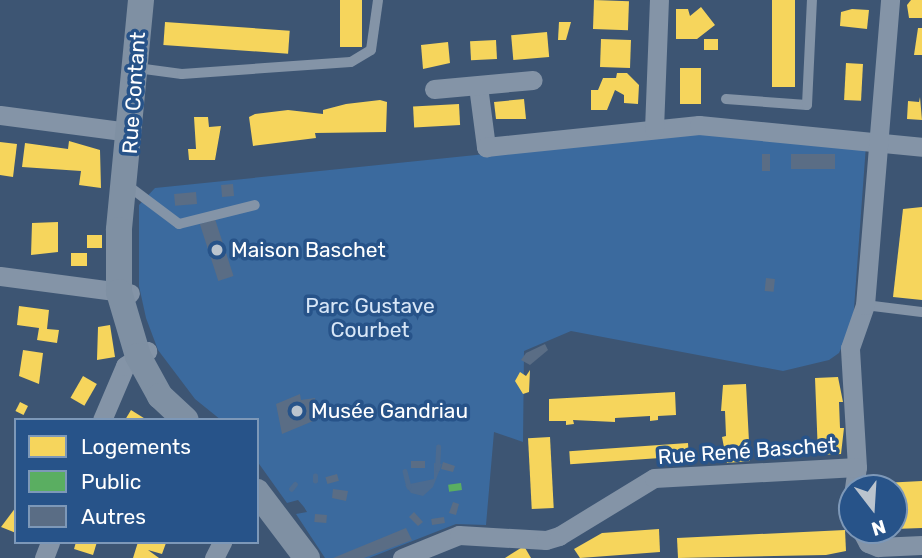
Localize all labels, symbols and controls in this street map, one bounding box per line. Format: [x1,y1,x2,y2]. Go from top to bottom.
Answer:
street label: Rue Contant [117,31,151,155]
place label: Maison Baschet [231,237,386,263]
marker: Maison Baschet [209,242,225,258]
park label: Parc Gustave Courbet [305,293,435,343]
place label: Musée Gandriau [311,398,468,424]
marker: Musée Gandriau [289,403,305,419]
legend [14,418,259,544]
street label: Rue René Baschet [657,432,837,470]
text: Logements [81,434,191,459]
text: Public [81,469,141,494]
north arrow [838,474,908,544]
text: Autres [81,504,146,529]
text: N [869,515,889,541]

